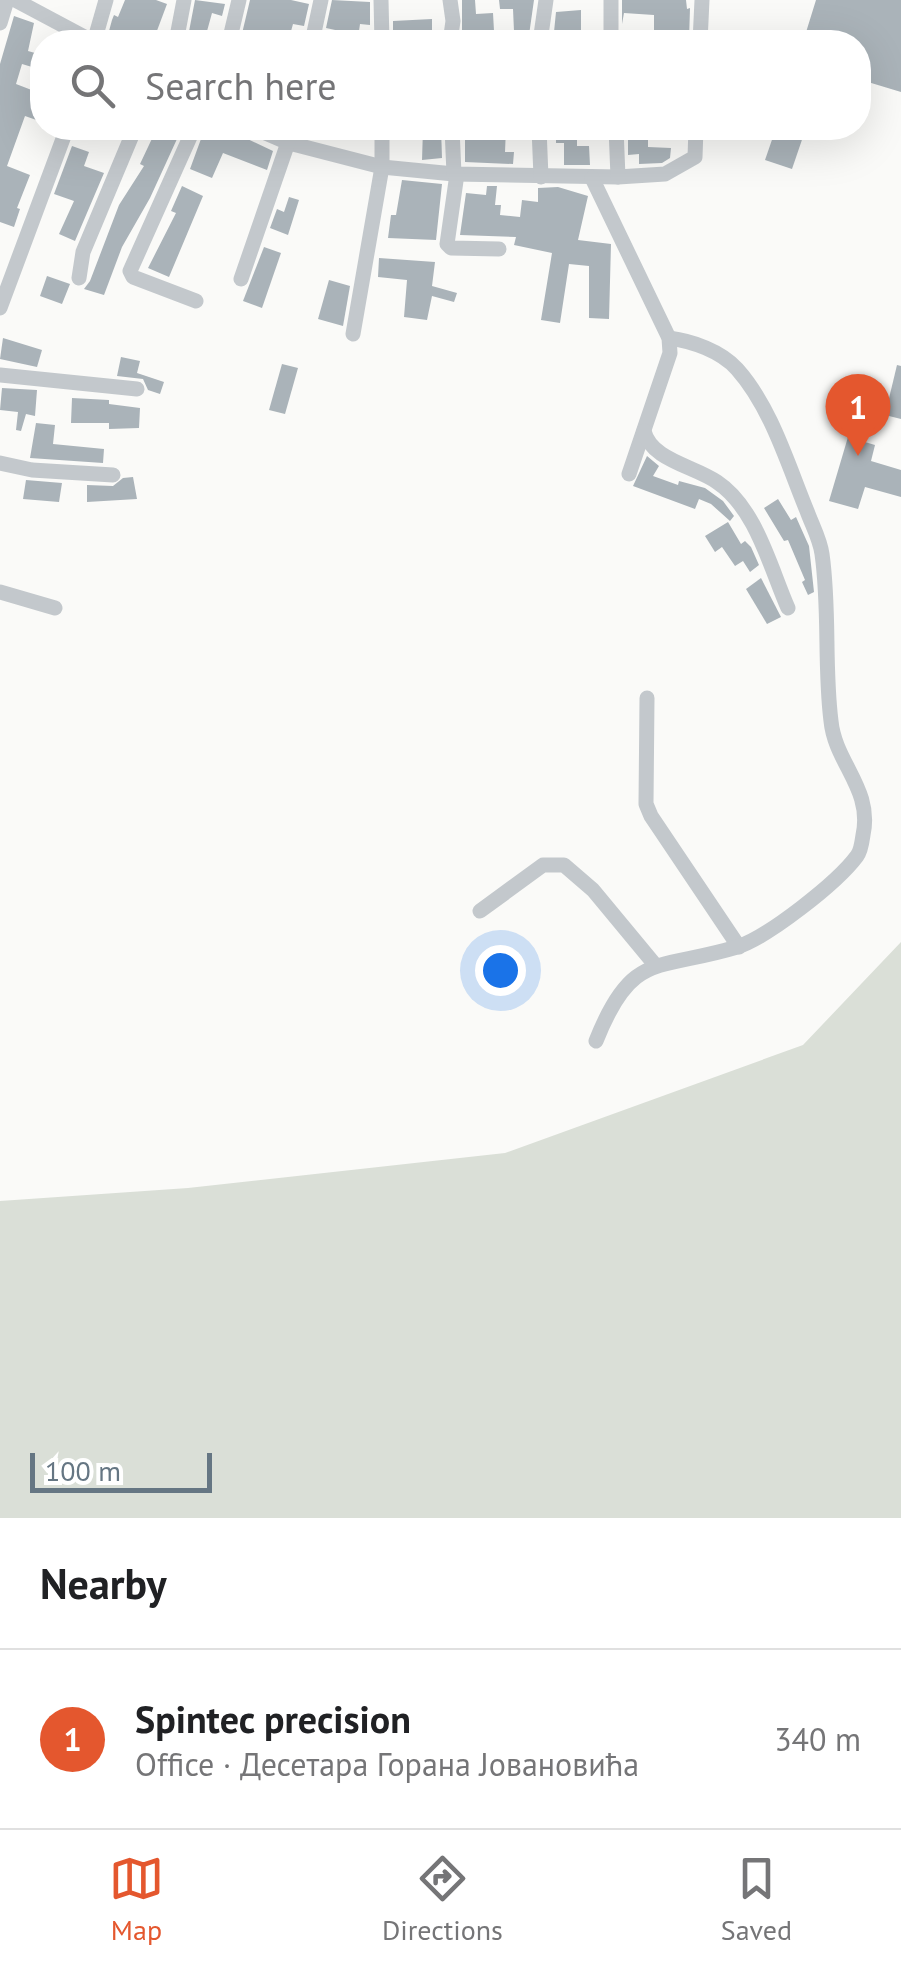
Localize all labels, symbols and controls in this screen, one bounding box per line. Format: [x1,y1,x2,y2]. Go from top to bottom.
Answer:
search box [30,30,871,140]
icon: search [65,58,120,113]
text: Search here [145,61,337,110]
pin: 1 [826,374,890,456]
your location [475,945,526,996]
scale bar [30,1448,212,1492]
text: 100 m [45,1452,121,1489]
text: Nearby [40,1556,167,1611]
text: Spintec precision [135,1694,411,1743]
text: 1 [63,1718,82,1760]
text: 340 m [774,1718,861,1760]
text: Office · Десетара Горана Јовановића [135,1743,639,1785]
tab: Map [109,1851,164,1948]
tab: Directions [382,1851,503,1948]
tab: Saved [721,1851,792,1948]

